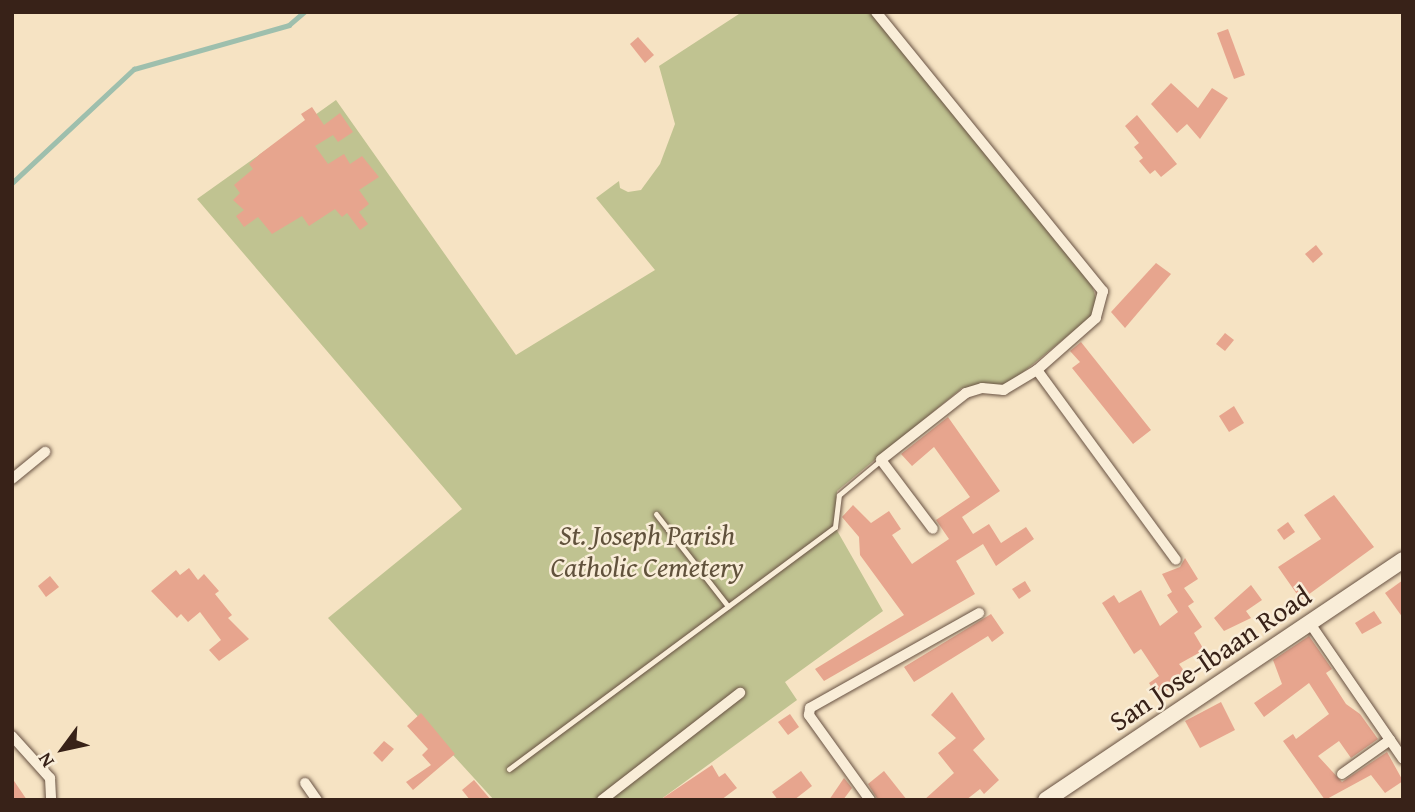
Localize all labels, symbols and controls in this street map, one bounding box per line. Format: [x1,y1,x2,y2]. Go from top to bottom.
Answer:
park label: St. Joseph Parish Catholic Cemetery [550,518,744,584]
street label: San Jose-Ibaan Road [1103,578,1317,738]
north arrow [28,714,98,784]
text: N [30,747,61,773]

